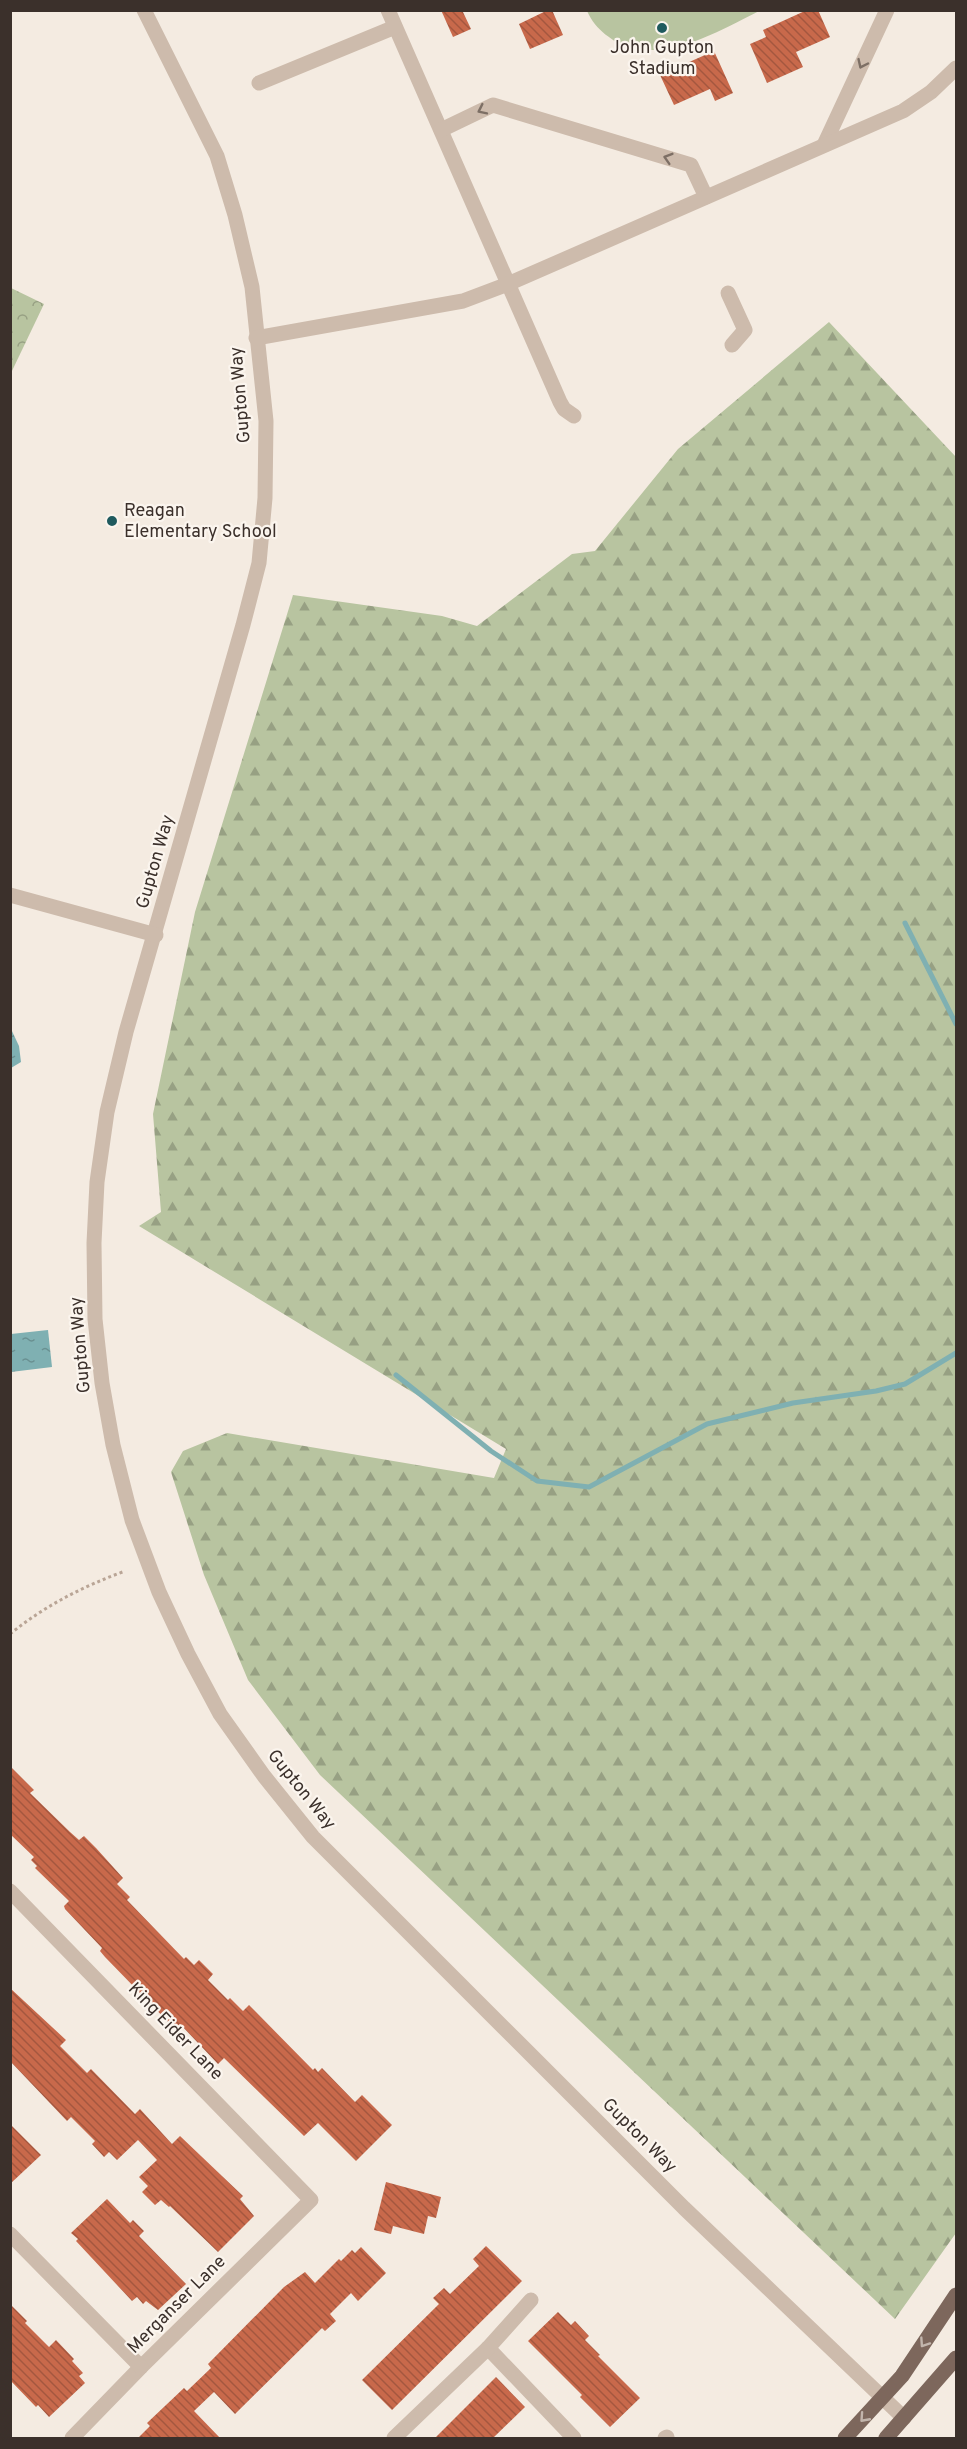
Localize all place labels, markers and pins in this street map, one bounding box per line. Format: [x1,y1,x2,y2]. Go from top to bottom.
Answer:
marker: John Gupton Stadium [655,21,669,35]
place label: John Gupton Stadium [610,37,714,81]
place label: Reagan Elementary School [124,500,277,544]
marker: Reagan Elementary School [105,514,119,528]

